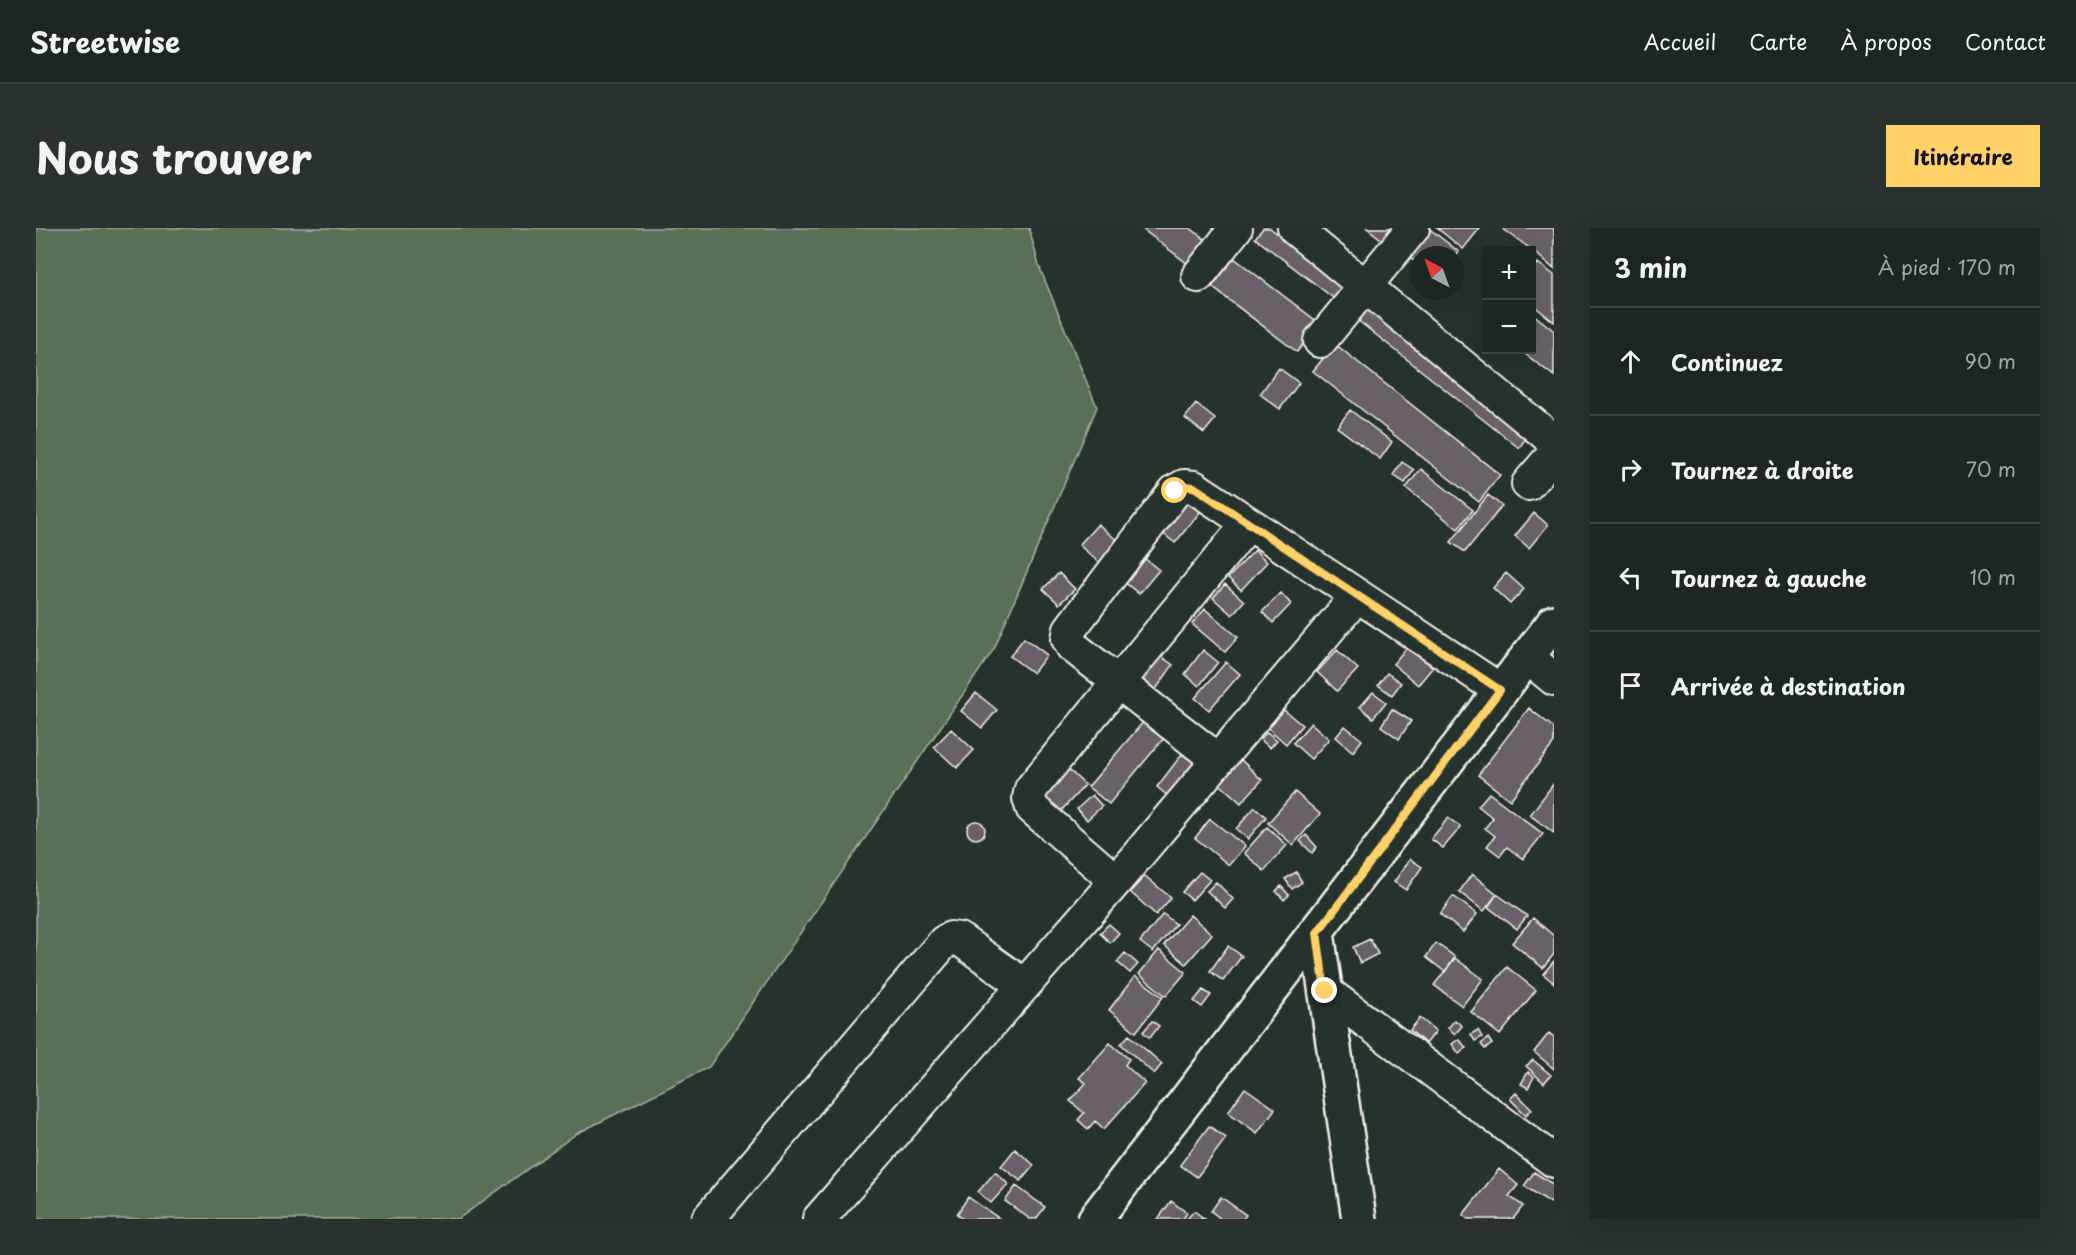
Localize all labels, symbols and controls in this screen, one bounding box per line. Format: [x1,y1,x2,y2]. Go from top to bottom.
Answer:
text: Streetwise [30,20,180,63]
text: Accueil [1644,25,1716,57]
text: Carte [1749,25,1807,57]
text: À propos [1840,25,1932,57]
text: Contact [1965,25,2046,57]
text: Nous trouver [36,125,312,188]
button: Itinéraire [1886,125,2040,187]
north arrow [1410,246,1464,300]
map controls [1482,246,1536,354]
button: + [1482,246,1536,300]
text: 3 min [1614,248,1687,287]
text: À pied · 170 m [1878,252,2016,282]
button: − [1482,300,1536,354]
icon: ahead [1614,345,1647,378]
text: Continuez [1671,345,1783,378]
text: 90 m [1965,346,2016,376]
icon: right [1614,453,1647,486]
text: Tournez à droite [1671,453,1854,486]
text: 70 m [1966,454,2016,484]
route start [1161,477,1187,503]
icon: left [1614,561,1647,594]
text: Tournez à gauche [1671,561,1867,594]
text: 10 m [1969,562,2016,592]
icon: arrive [1614,669,1647,702]
text: Arrivée à destination [1671,669,1905,702]
route end [1311,977,1337,1003]

